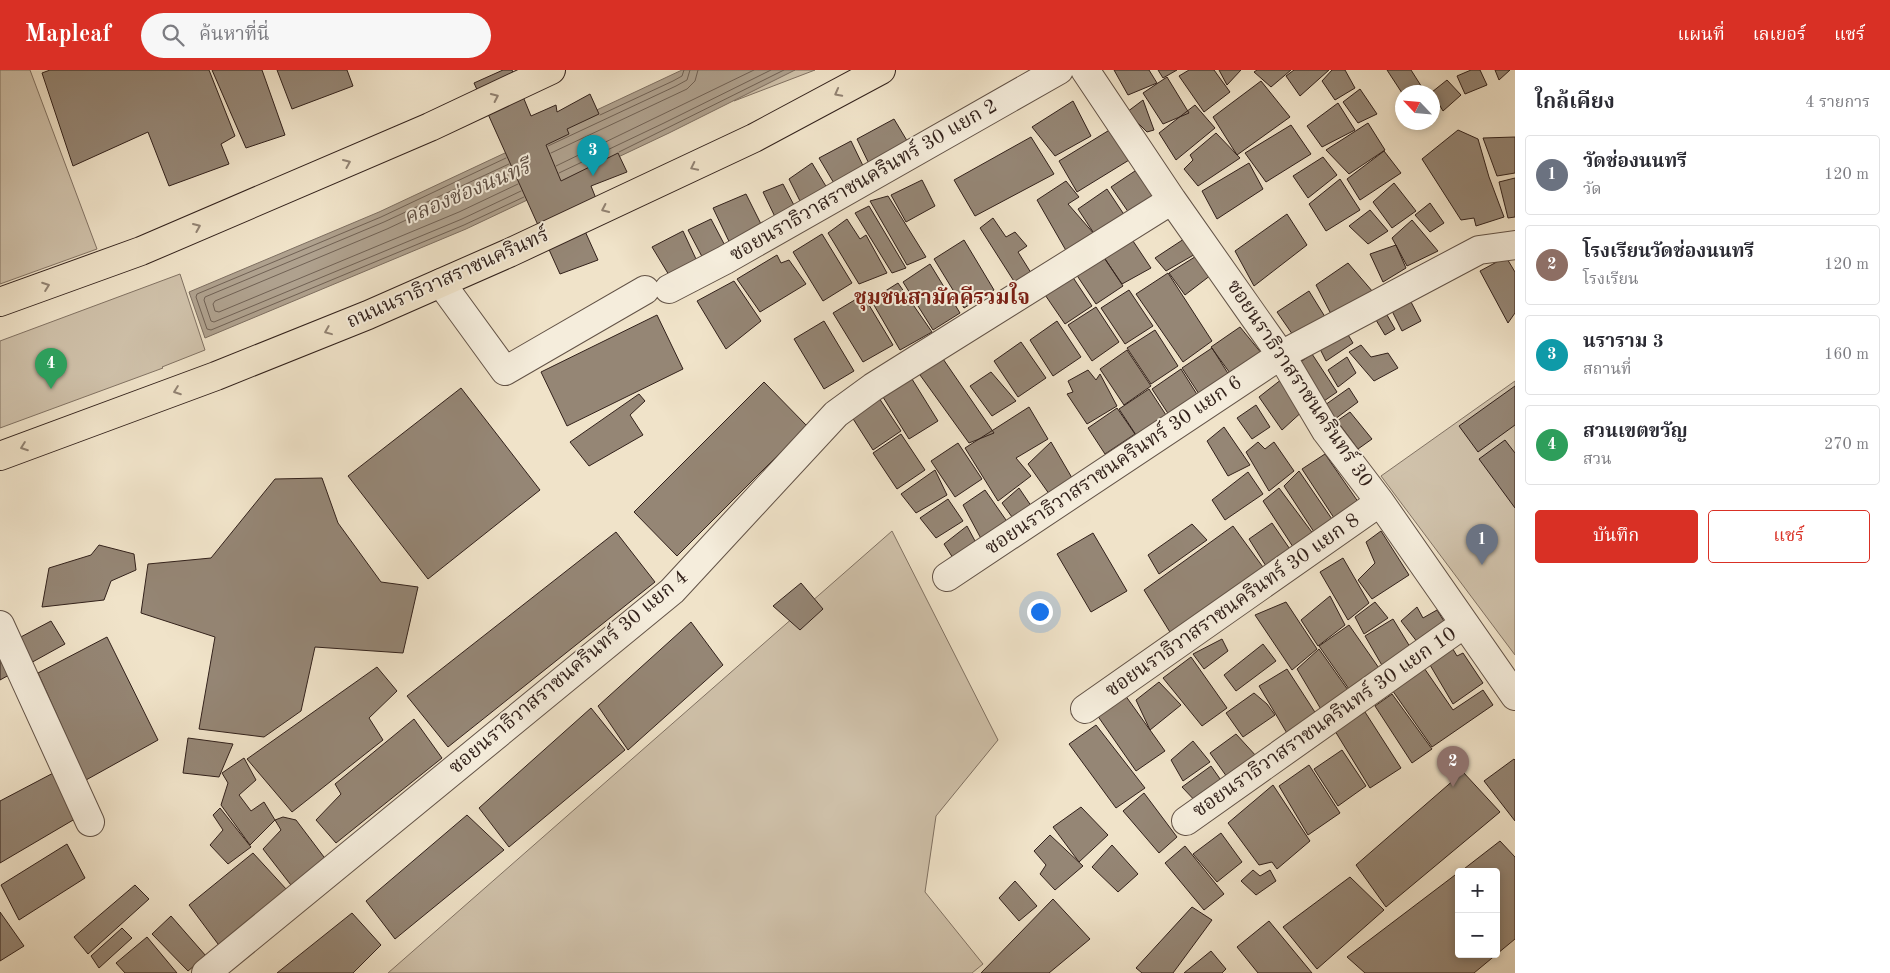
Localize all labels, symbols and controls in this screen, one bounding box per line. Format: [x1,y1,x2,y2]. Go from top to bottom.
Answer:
search box [141,13,491,58]
icon: search [159,21,187,49]
text: Mapleaf [25,23,111,47]
text: ค้นหาที่นี่ [199,26,270,45]
text: แผนที่ [1677,26,1725,44]
text: เลเยอร์ [1753,26,1806,44]
text: แชร์ [1834,26,1865,44]
north arrow [1395,85,1440,130]
one-way arrow [835,87,844,97]
one-way arrow [490,92,499,103]
text: ใกล้เคียง [1535,92,1615,113]
street label: ซอยนราธิวาสราชนครินทร์ 30 แยก 2 [726,94,1001,266]
text: 4 รายการ [1805,95,1870,111]
pin: 3 [577,135,609,176]
water label: คลองช่องนนทรี [400,153,537,229]
text: วัดช่องนนทรี [1583,153,1687,172]
one-way arrow [342,158,351,169]
one-way arrow [690,161,699,171]
text: 1 [1547,167,1557,183]
text: 120 m [1824,167,1869,183]
text: วัด [1583,182,1602,198]
one-way arrow [601,203,610,213]
street label: ถนนนราธิวาสราชนครินทร์ [343,222,553,333]
one-way arrow [192,223,201,233]
text: โรงเรียนวัดช่องนนทรี [1583,243,1754,262]
text: 2 [1547,257,1557,273]
text: 120 m [1824,257,1869,273]
text: โรงเรียน [1583,272,1639,288]
street label: ซอยนราธิวาสราชนครินทร์ 30 [1222,275,1378,491]
one-way arrow [41,281,50,291]
district label: ชุมชนสามัคคีรวมใจ [854,282,1030,311]
one-way arrow [324,325,333,335]
text: นราราม 3 [1583,333,1664,352]
text: 3 [1547,347,1557,363]
text: 160 m [1824,347,1869,363]
pin: 4 [35,348,67,389]
text: สถานที่ [1583,362,1631,378]
street label: ซอยนราธิวาสราชนครินทร์ 30 แยก 6 [980,370,1246,559]
one-way arrow [173,385,182,395]
text: สวนเขตขวัญ [1583,423,1688,442]
text: 4 [1547,437,1557,453]
text: 270 m [1824,437,1869,453]
one-way arrow [21,441,29,451]
text: สวน [1583,452,1612,468]
street label: ซอยนราธิวาสราชนครินทร์ 30 แยก 8 [1101,508,1364,702]
button: บันทึก [1535,510,1698,563]
button: แชร์ [1708,510,1870,563]
pin: 1 [1466,524,1498,565]
street label: ซอยนราธิวาสราชนครินทร์ 30 แยก 4 [444,565,692,779]
your location [1027,599,1053,625]
street label: ซอยนราธิวาสราชนครินทร์ 30 แยก 10 [1188,622,1460,822]
pin: 2 [1437,746,1469,787]
map controls [1455,868,1500,958]
button: + [1455,868,1500,913]
button: − [1455,913,1500,958]

